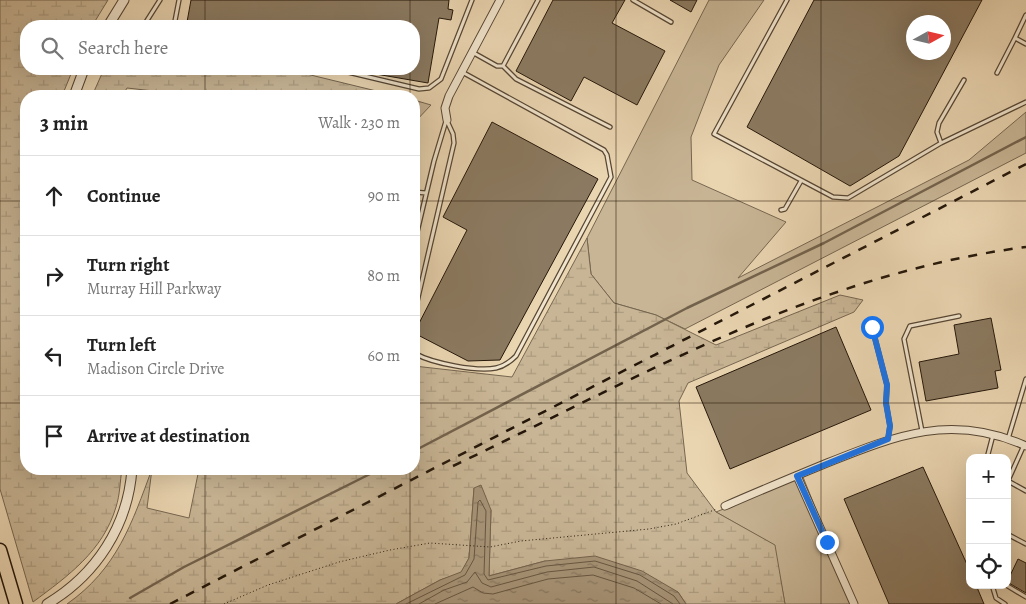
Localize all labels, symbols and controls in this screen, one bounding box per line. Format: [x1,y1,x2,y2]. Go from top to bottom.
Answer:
north arrow [906,15,951,60]
search box [20,20,420,75]
icon: search [38,34,66,62]
text: Search here [78,35,168,61]
text: 3 min [40,109,88,137]
text: Walk · 230 m [318,112,400,134]
icon: ahead [40,182,68,210]
text: Continue [87,183,161,209]
text: 90 m [368,185,400,207]
text: Turn right [87,252,169,278]
icon: right [40,262,68,290]
text: 80 m [367,265,400,287]
text: Murray Hill Parkway [87,278,221,300]
route start [861,316,884,339]
text: Turn left [87,332,156,358]
icon: left [40,342,68,370]
text: 60 m [368,345,400,367]
text: Madison Circle Drive [87,358,224,380]
icon: arrive [40,422,68,450]
text: Arrive at destination [87,423,250,449]
map controls [966,454,1011,589]
button: + [966,454,1011,499]
button: − [966,499,1011,544]
route end [816,531,839,554]
button: locate [966,544,1011,589]

